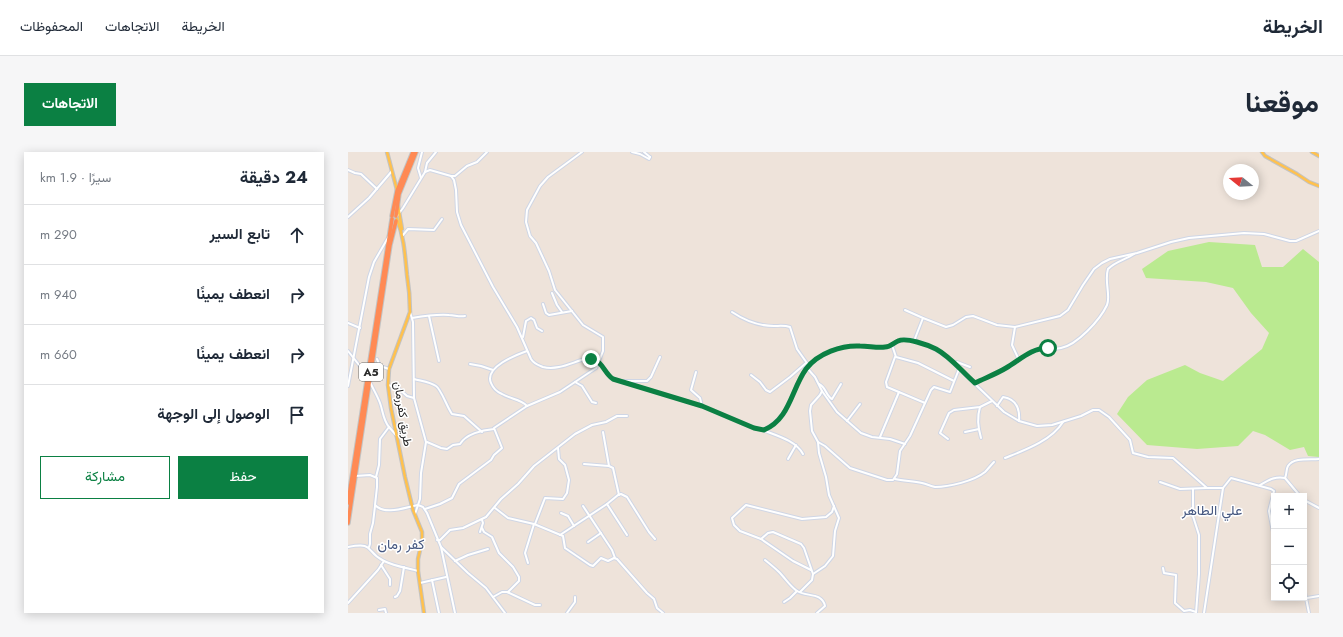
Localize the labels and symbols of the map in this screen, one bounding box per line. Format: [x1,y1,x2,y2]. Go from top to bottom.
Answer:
north arrow [1223,164,1259,200]
route start [1039,339,1057,357]
route end [582,350,600,368]
road number: A5 [359,363,383,381]
street label: طريق كفررمان [389,380,417,448]
district label: علي الطاهر [1181,500,1242,522]
district label: كفر رمان [377,534,425,554]

